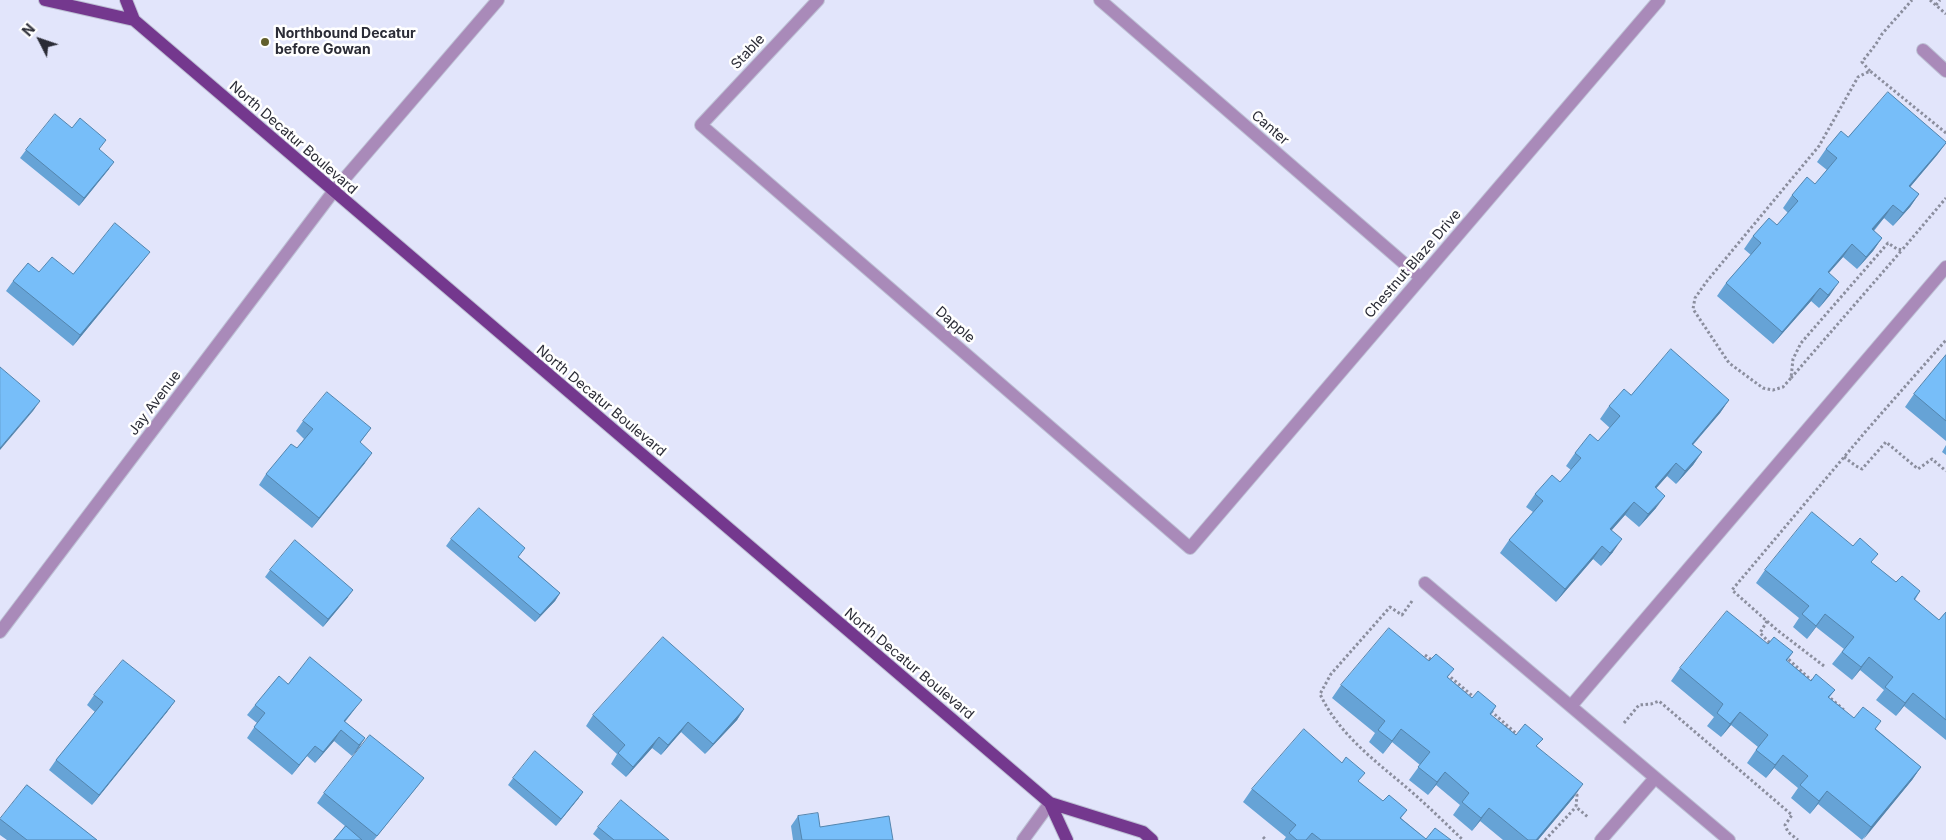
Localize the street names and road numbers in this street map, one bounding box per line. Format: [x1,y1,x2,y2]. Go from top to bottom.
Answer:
street label: Stable [728,31,768,73]
street label: North Decatur Boulevard [226,78,360,198]
street label: Canter [1248,107,1292,149]
street label: Chestnut Blaze Drive [1361,206,1465,322]
street label: Dapple [932,303,978,347]
street label: North Decatur Boulevard [533,342,669,460]
street label: Jay Avenue [125,367,185,439]
street label: North Decatur Boulevard [841,605,977,723]

